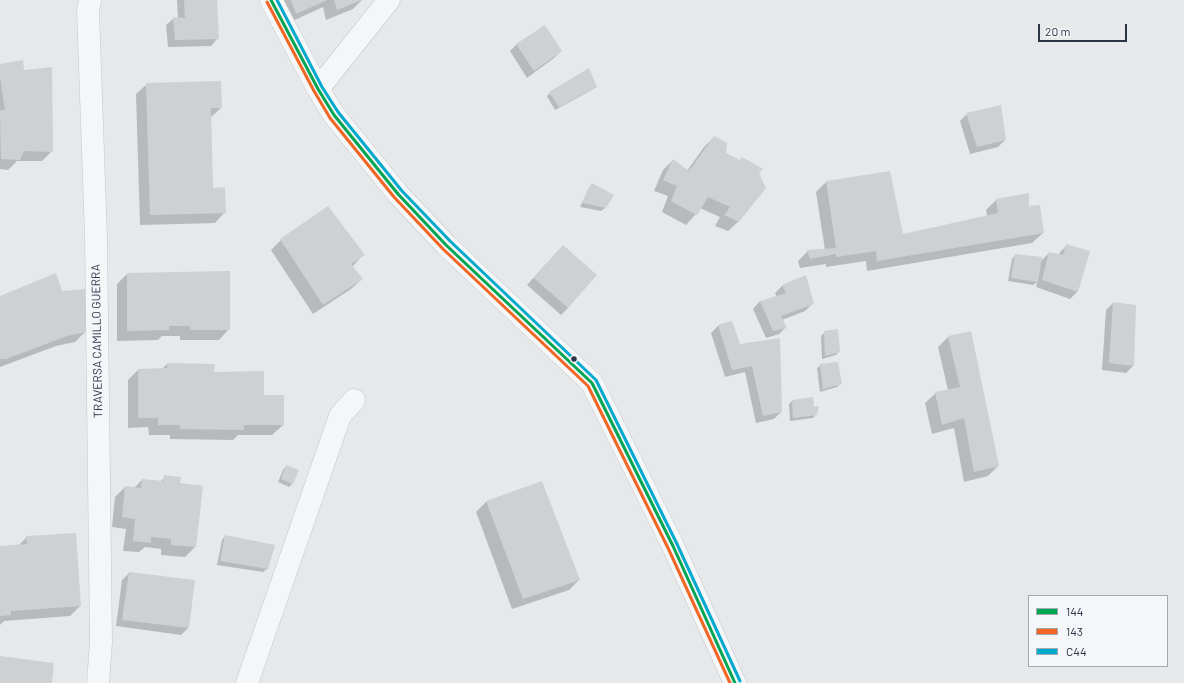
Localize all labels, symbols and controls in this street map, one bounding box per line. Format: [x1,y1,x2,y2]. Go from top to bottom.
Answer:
scale bar [1040,16,1129,42]
text: 20 m [1045,24,1071,38]
street label: TRAVERSA CAMILLO GUERRA [88,264,106,418]
unlabelled marker [569,354,579,364]
legend [1028,595,1168,667]
text: 144 [1066,604,1083,618]
text: 143 [1066,624,1083,638]
text: C44 [1066,644,1087,658]

